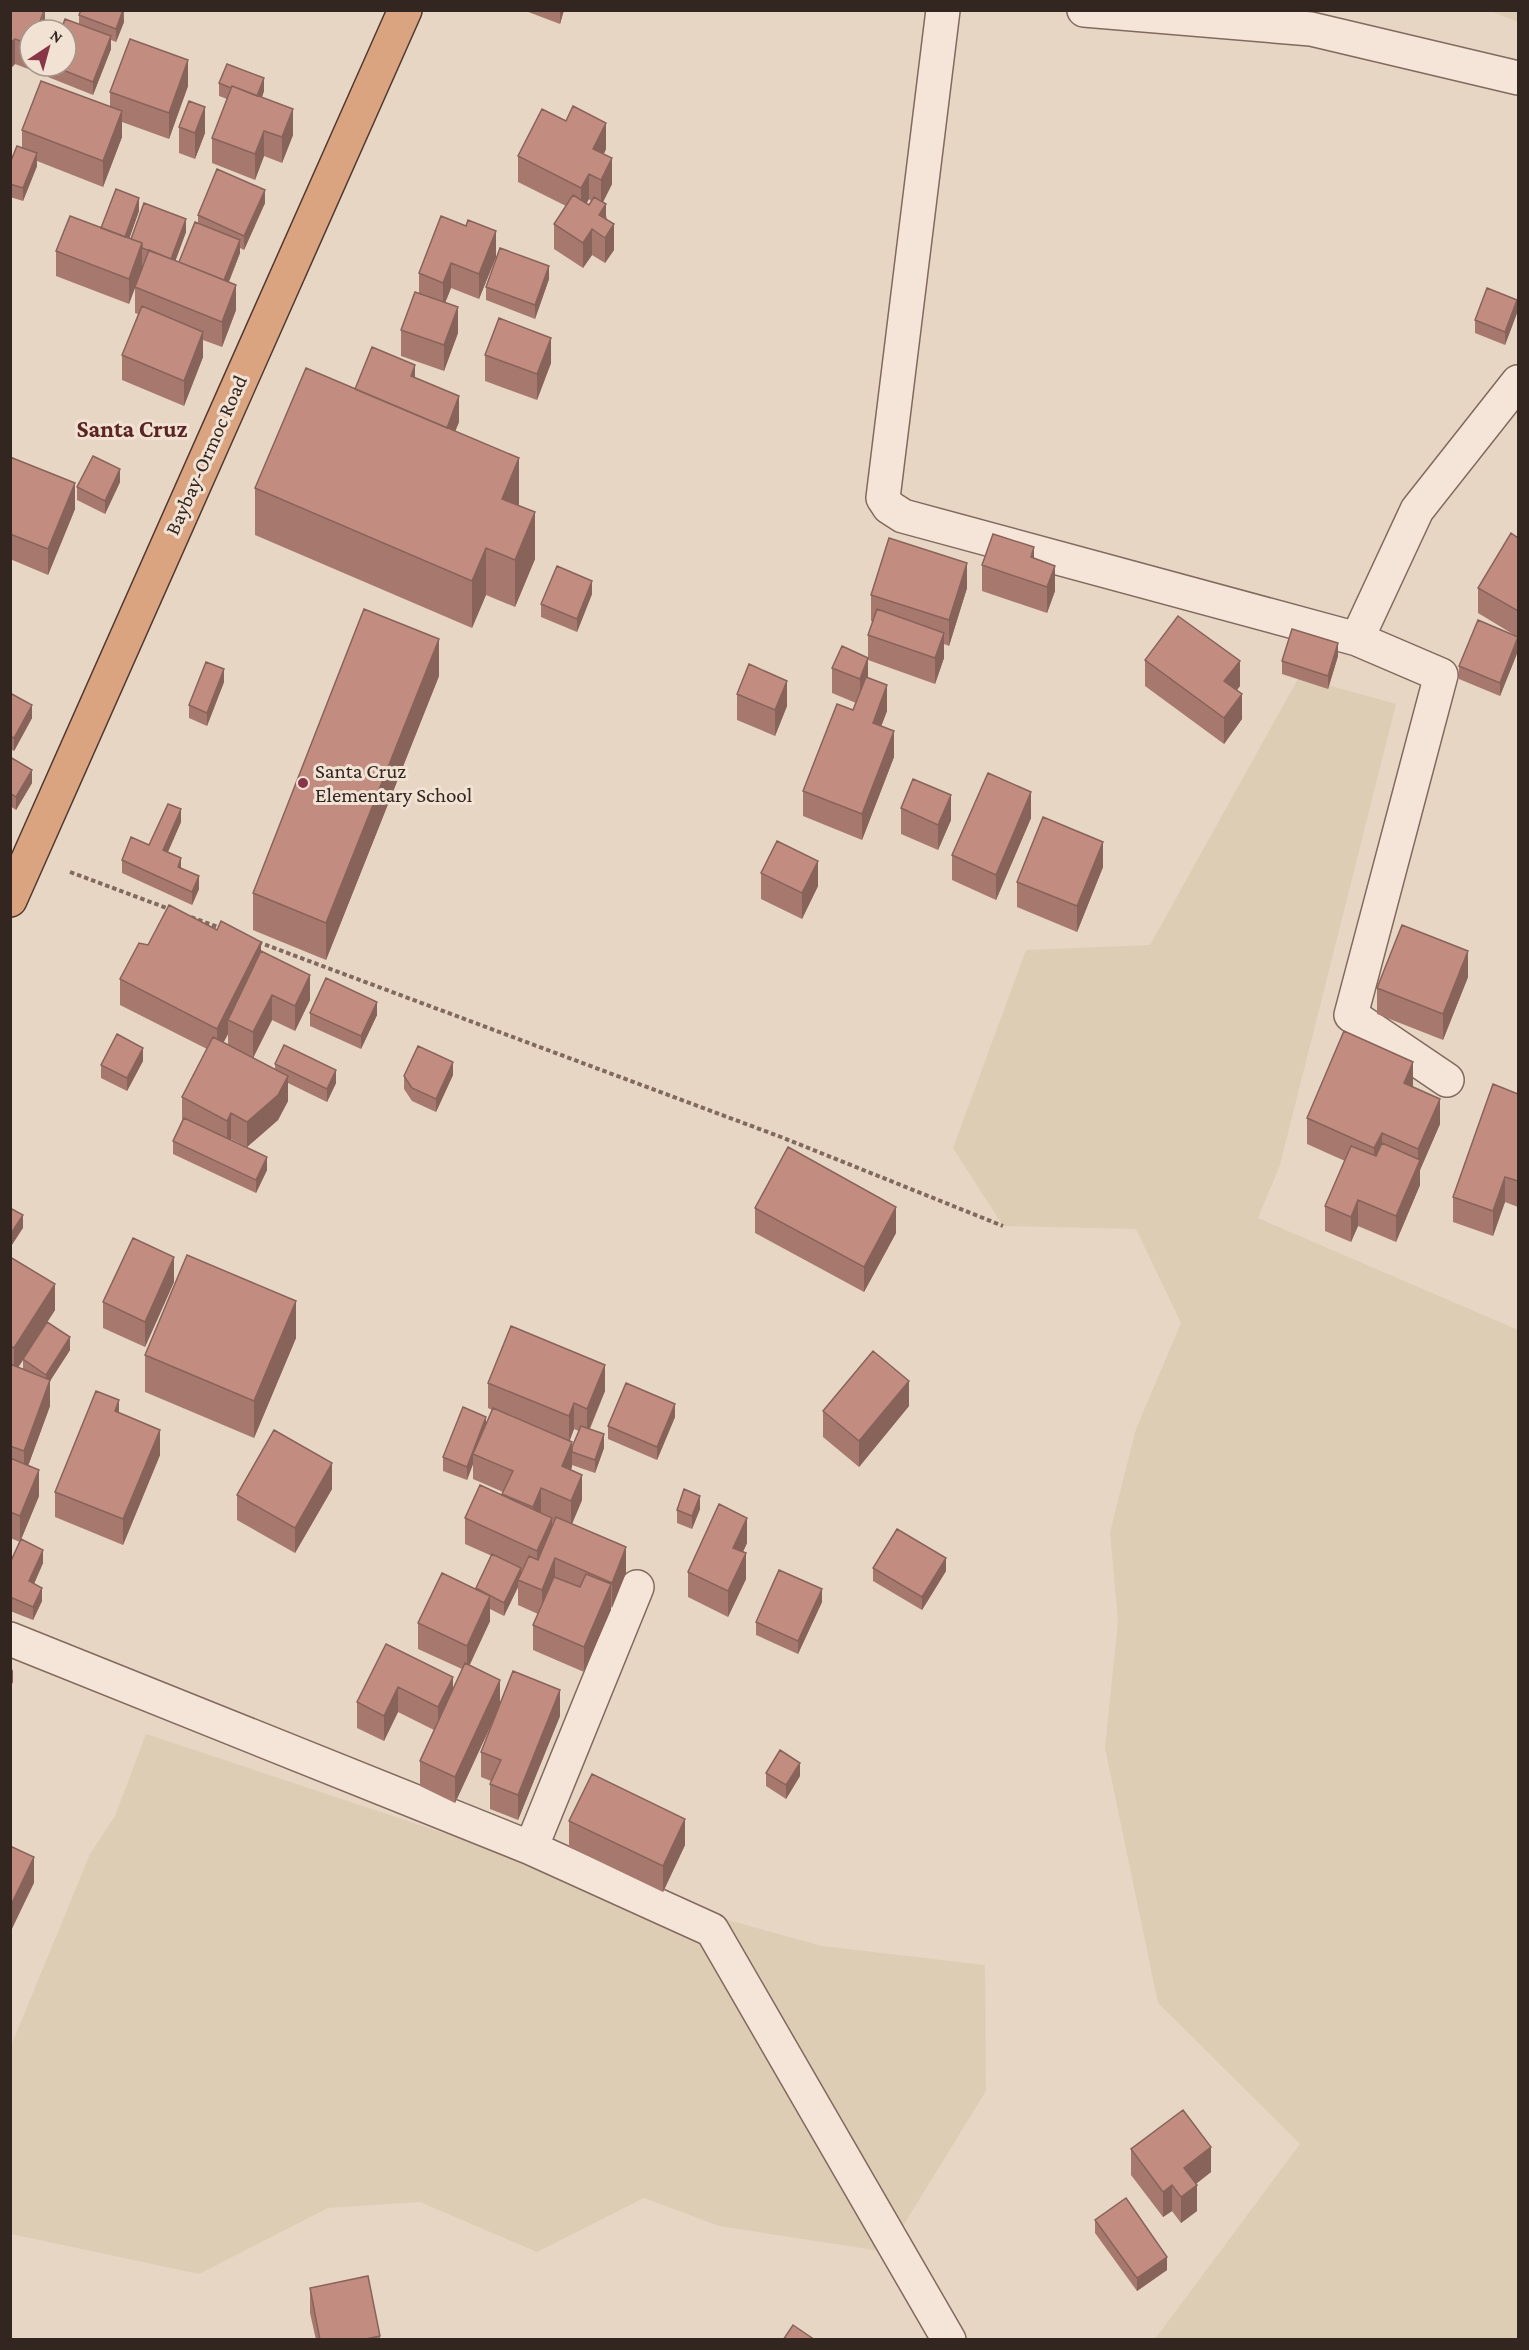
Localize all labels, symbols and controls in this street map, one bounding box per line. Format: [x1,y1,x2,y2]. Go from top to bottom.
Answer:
north arrow [18,18,78,78]
text: N [47,26,66,46]
street label: Baybay-Ormoc Road [160,371,252,539]
district label: Santa Cruz [76,415,188,442]
place label: Santa Cruz Elementary School [315,759,472,807]
marker: Santa Cruz Elementary School [296,776,310,790]

